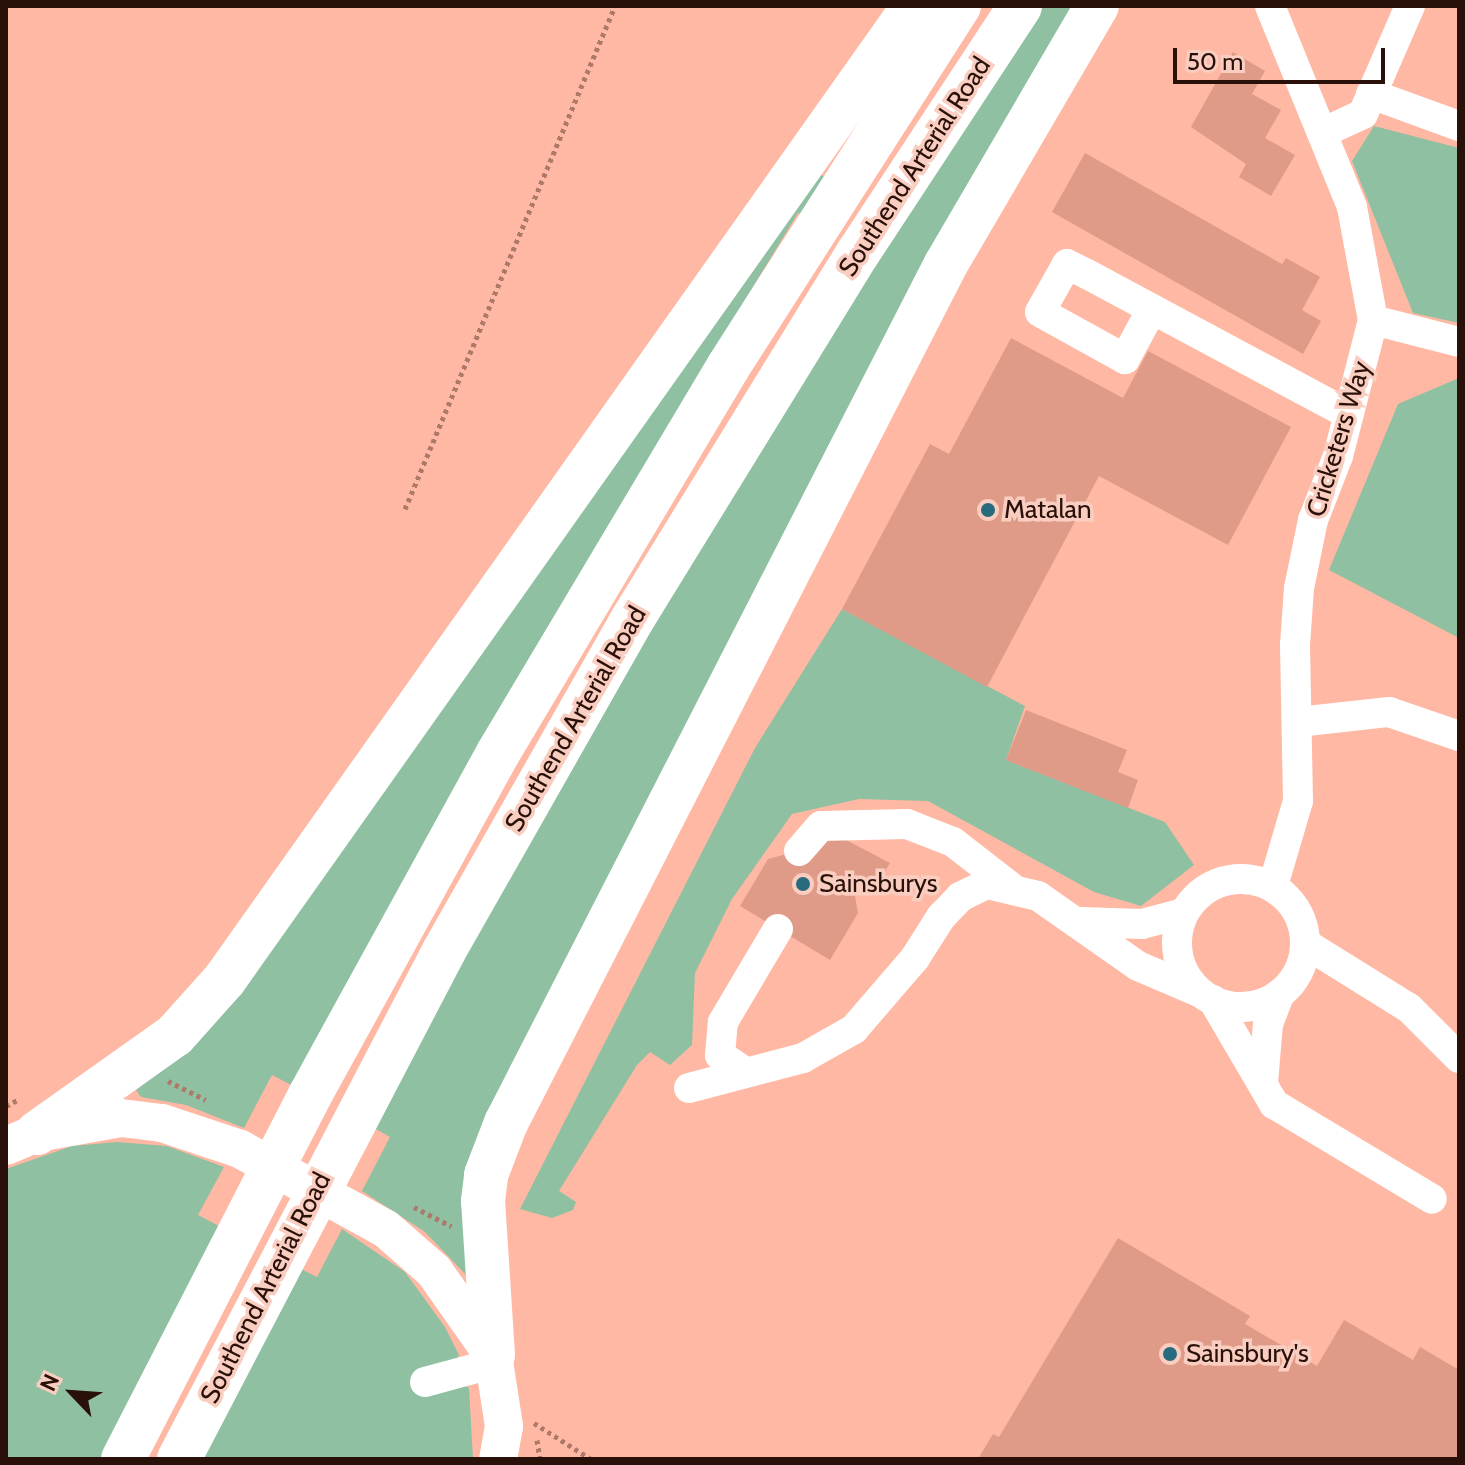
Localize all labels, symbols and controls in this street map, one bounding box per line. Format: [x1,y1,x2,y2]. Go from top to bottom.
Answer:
scale bar [1177,32,1389,82]
text: 50 m [1187,47,1243,76]
street label: Southend Arterial Road [833,52,997,282]
street label: Cricketers Way [1301,357,1377,521]
place label: Matalan [1004,494,1092,526]
marker: Matalan [979,501,997,519]
street label: Southend Arterial Road [499,601,653,837]
place label: Sainsburys [819,868,938,900]
marker: Sainsburys [794,875,812,893]
street label: Southend Arterial Road [194,1167,338,1409]
place label: Sainsbury's [1186,1338,1309,1370]
marker: Sainsbury's [1161,1345,1179,1363]
north arrow [32,1353,112,1433]
text: N [34,1370,65,1395]

